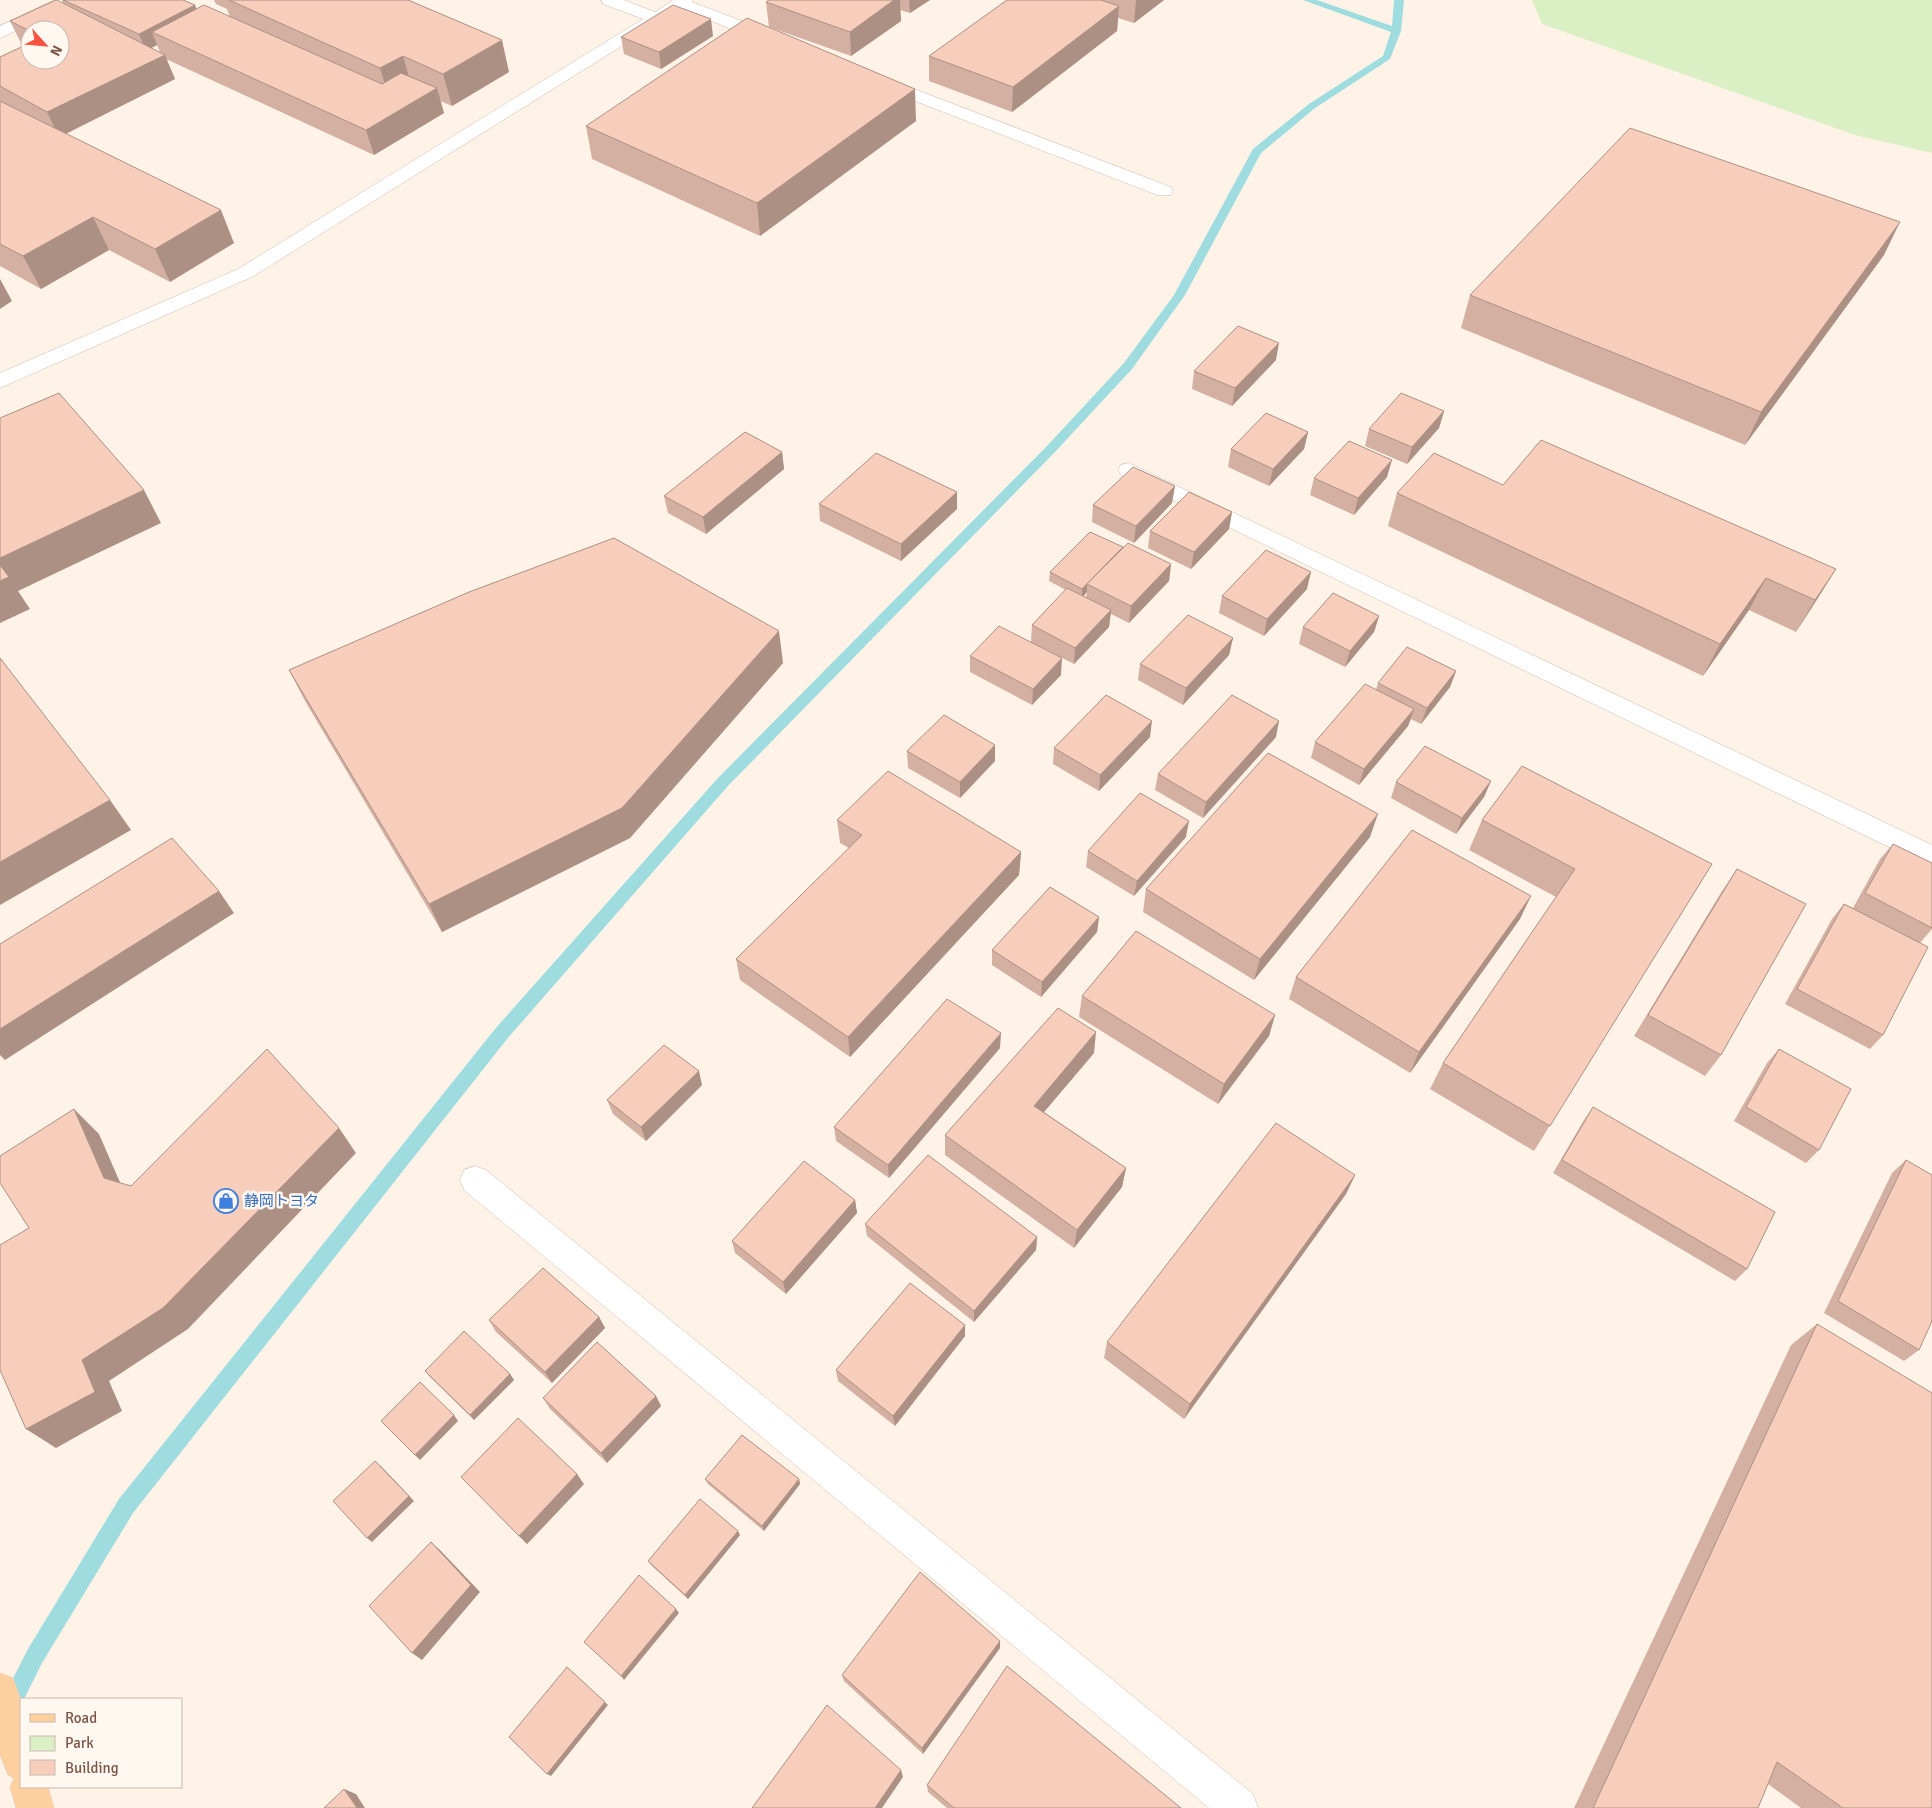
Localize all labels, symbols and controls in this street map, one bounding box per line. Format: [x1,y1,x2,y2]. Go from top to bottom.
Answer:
north arrow [20,20,70,70]
text: N [46,42,66,59]
shop icon: 静岡トヨタ [213,1188,239,1214]
place label: 静岡トヨタ [244,1192,319,1210]
legend [20,1698,182,1788]
text: Road [65,1709,97,1727]
text: Park [65,1734,94,1752]
text: Building [65,1759,119,1777]

